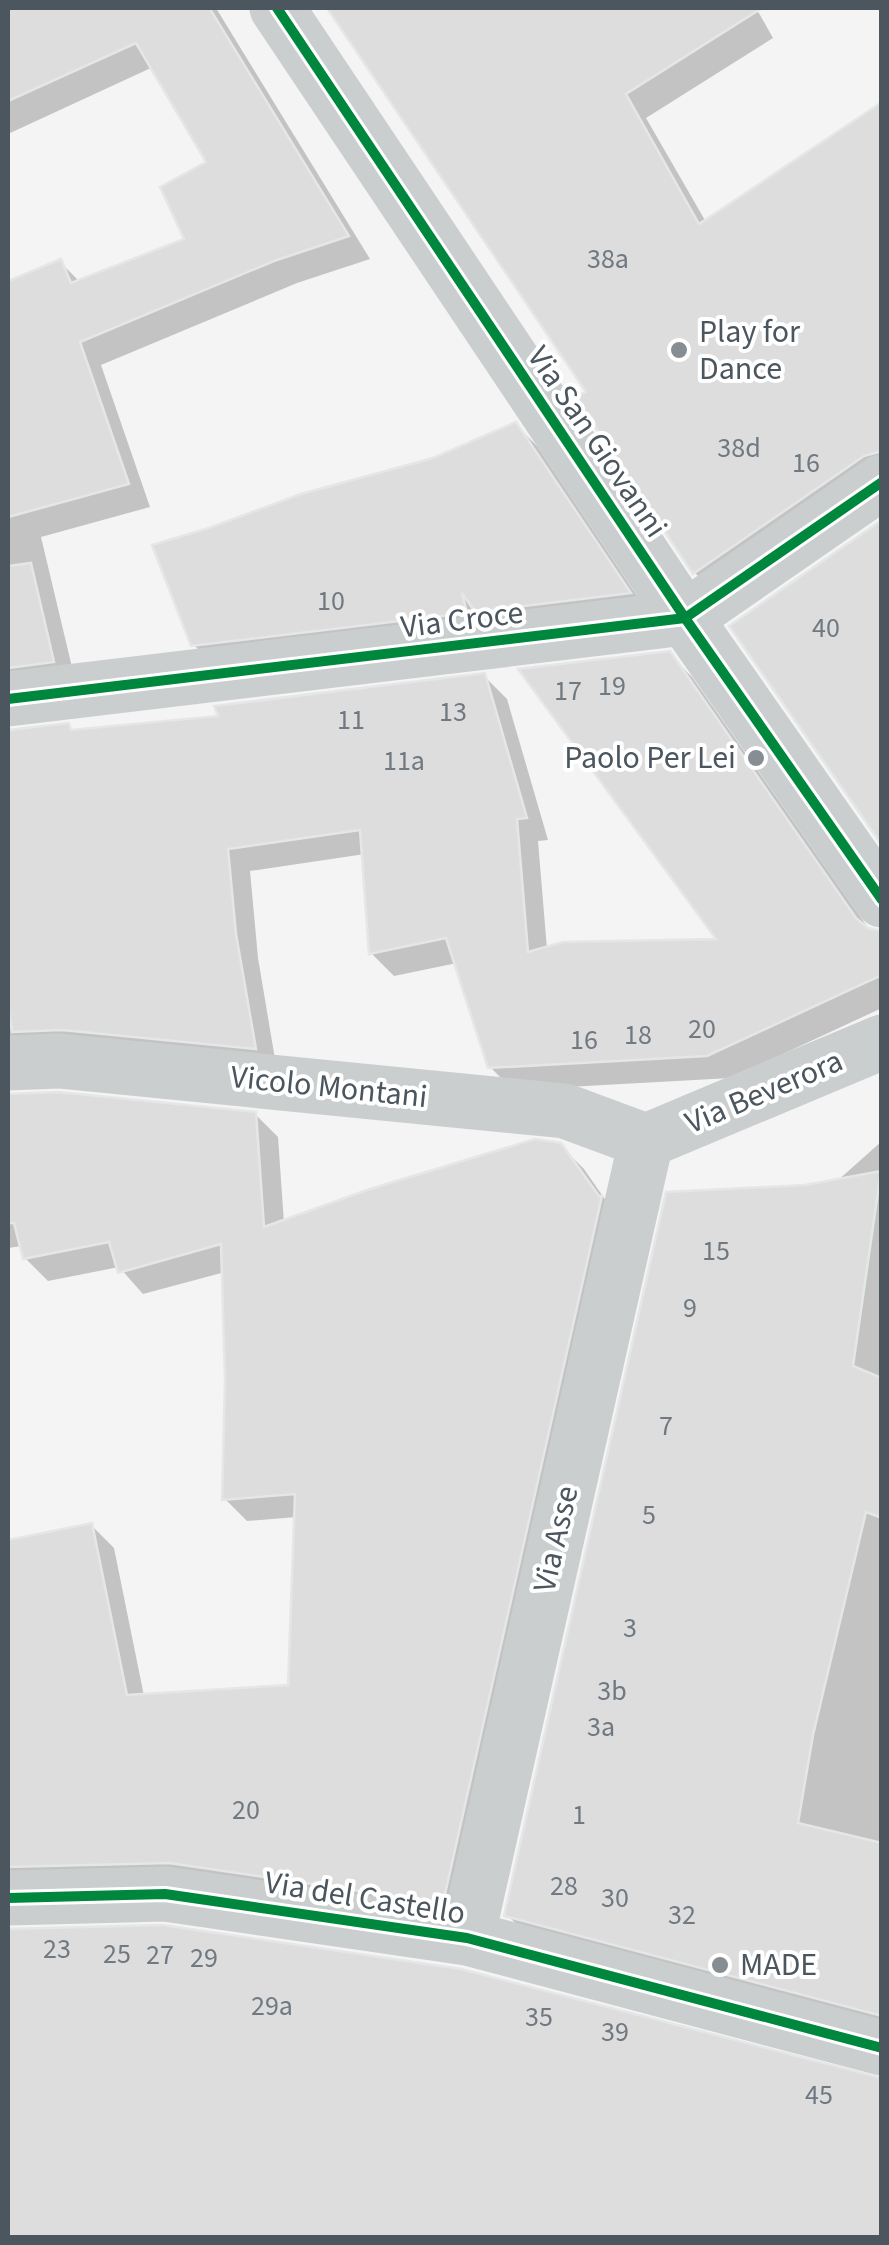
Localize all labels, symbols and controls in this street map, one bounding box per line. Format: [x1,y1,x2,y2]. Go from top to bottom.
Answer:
house number: 38a [587,239,629,279]
place label: Play for Dance [699,309,801,392]
street label: Via San Giovanni [516,337,678,547]
marker: Play for Dance [668,339,690,361]
house number: 38d [717,428,761,468]
house number: 16 [792,443,820,483]
house number: 10 [317,581,345,621]
street label: Via Croce [398,590,526,650]
house number: 40 [812,608,840,648]
house number: 19 [598,666,626,706]
house number: 17 [554,671,582,711]
house number: 13 [439,692,467,732]
house number: 11 [337,700,365,740]
place label: Paolo Per Lei [564,735,736,781]
house number: 11a [383,741,425,781]
marker: Paolo Per Lei [745,747,767,769]
house number: 20 [688,1009,716,1049]
house number: 18 [624,1015,652,1055]
house number: 16 [570,1020,598,1060]
street label: Via Beverora [678,1038,850,1146]
street label: Vicolo Montani [228,1054,430,1120]
house number: 15 [702,1231,730,1271]
house number: 9 [683,1288,697,1328]
house number: 7 [659,1406,673,1446]
street label: Via Asse [521,1481,591,1597]
house number: 5 [642,1495,656,1535]
house number: 3 [623,1608,637,1648]
house number: 3b [597,1671,627,1711]
house number: 3a [587,1707,615,1747]
house number: 20 [232,1790,260,1830]
house number: 1 [572,1795,586,1835]
street label: Via del Castello [262,1859,468,1937]
house number: 28 [550,1866,578,1906]
house number: 30 [601,1878,629,1918]
house number: 32 [668,1895,696,1935]
house number: 23 [43,1929,71,1969]
house number: 25 [103,1934,131,1974]
house number: 27 [146,1935,174,1975]
house number: 29 [190,1938,218,1978]
place label: MADE [740,1942,817,1988]
marker: MADE [709,1954,731,1976]
house number: 29a [251,1986,293,2026]
house number: 35 [525,1997,553,2037]
house number: 39 [601,2012,629,2052]
house number: 45 [805,2075,833,2115]

